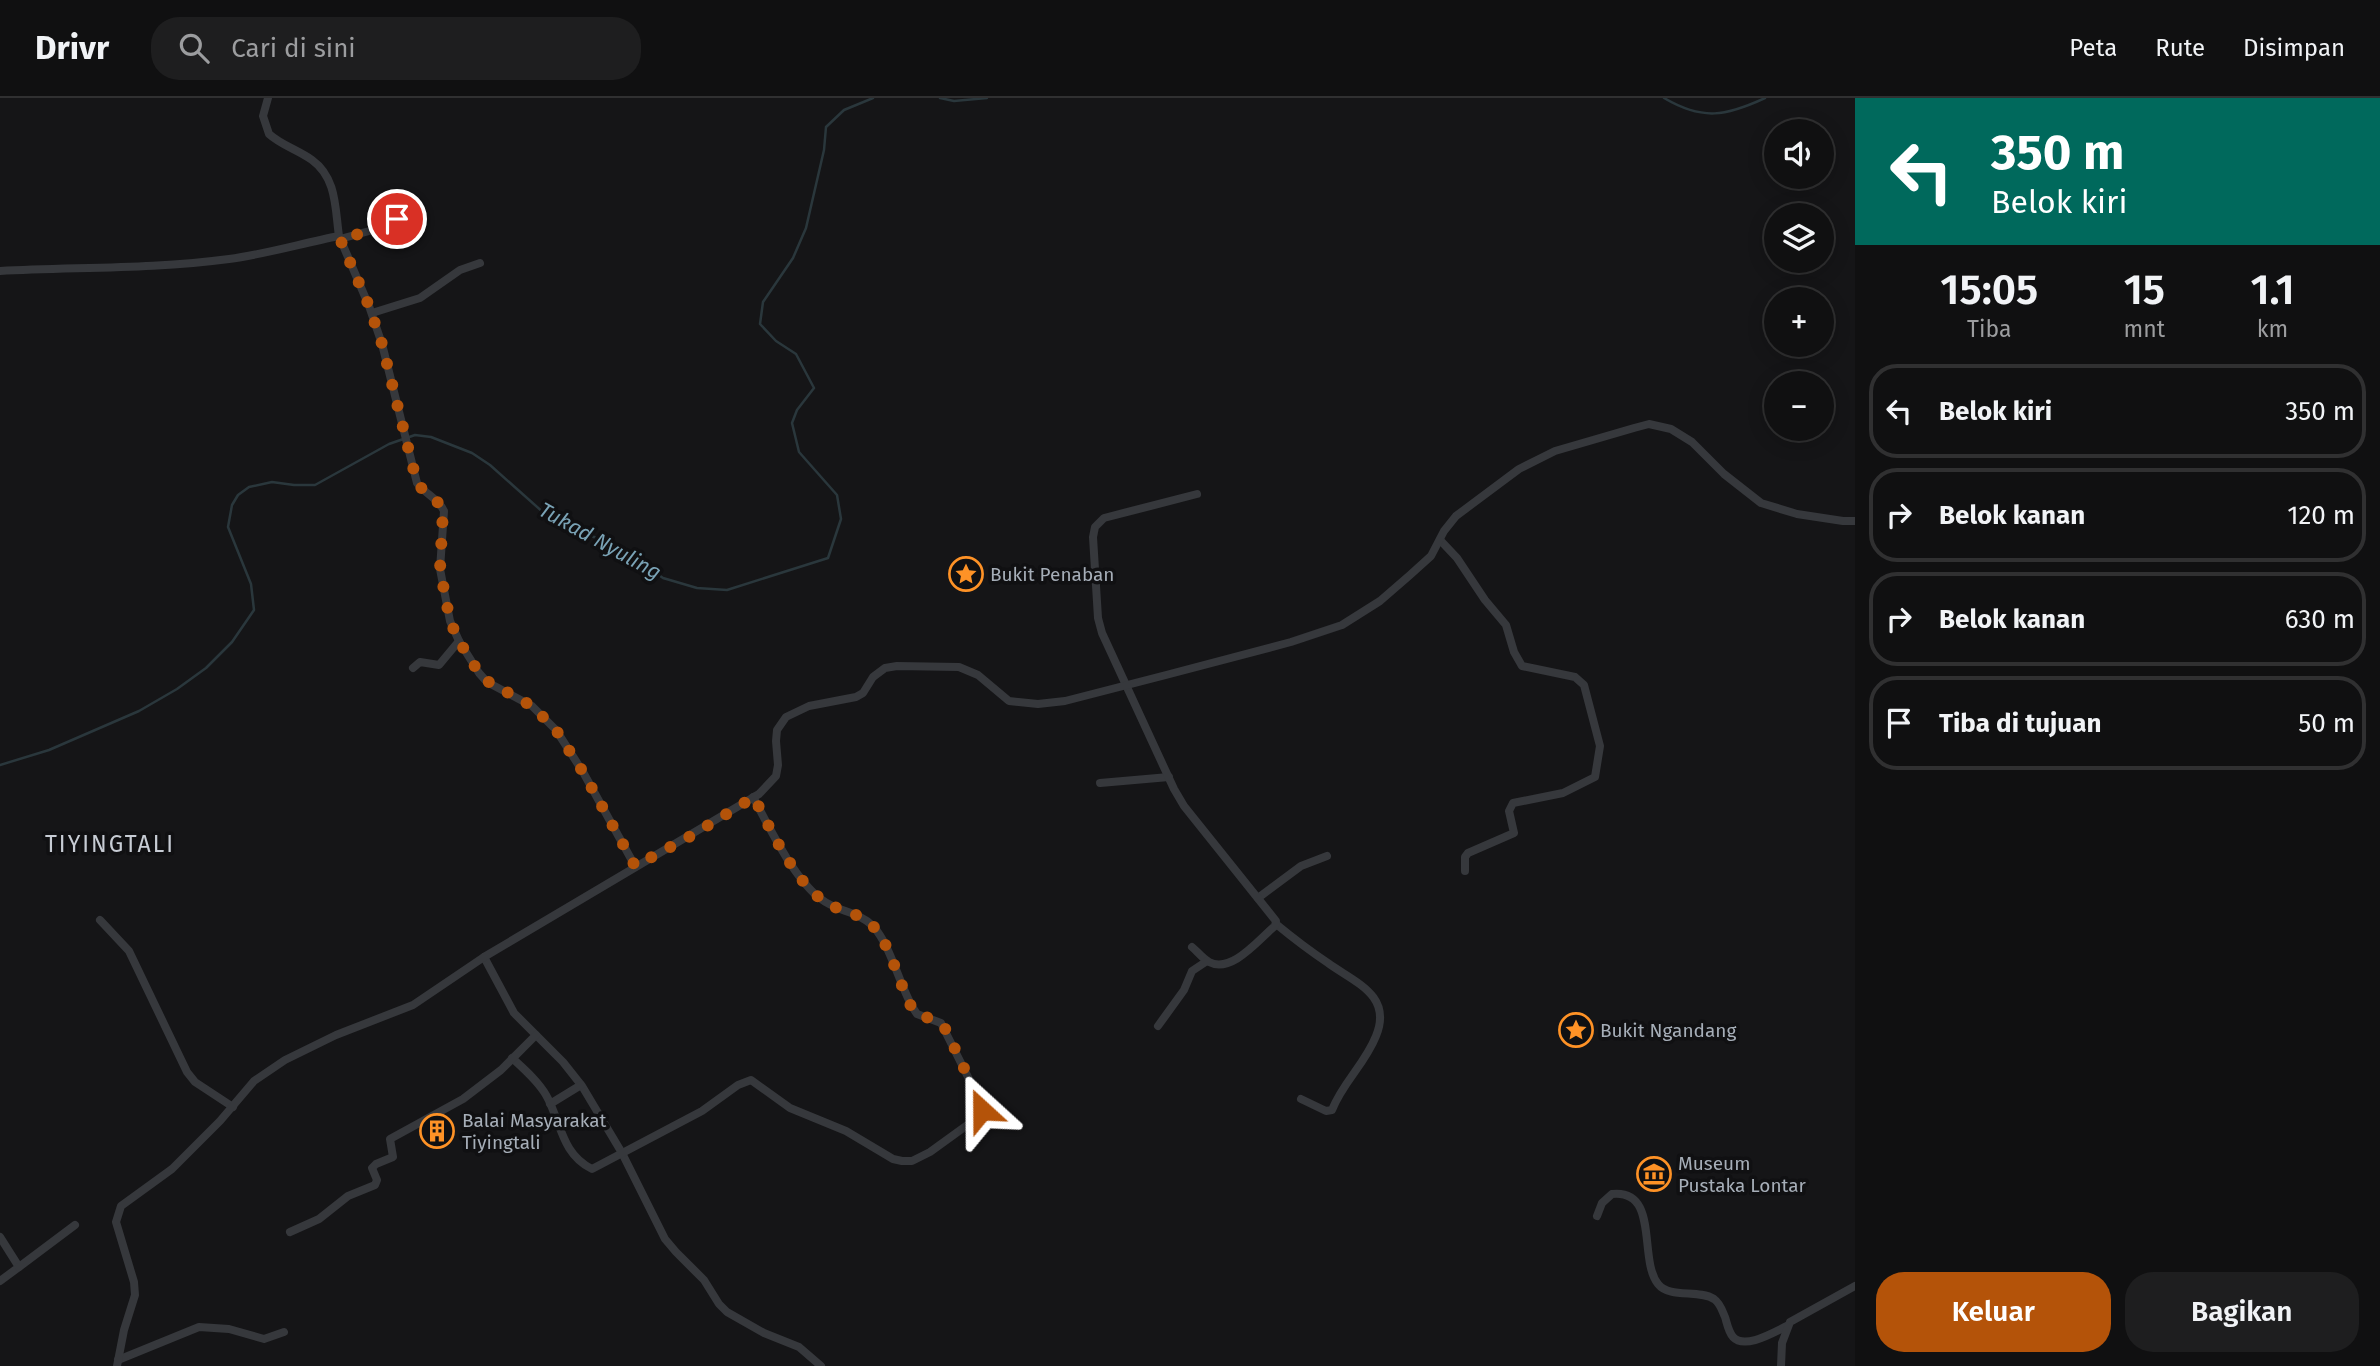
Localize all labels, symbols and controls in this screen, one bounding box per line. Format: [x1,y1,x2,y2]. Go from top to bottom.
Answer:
search box [151,17,641,80]
text: Drivr [35,28,109,68]
icon: search [175,29,213,67]
text: Cari di sini [231,33,356,64]
text: Peta [2069,34,2117,62]
text: Rute [2155,34,2205,62]
text: Disimpan [2243,34,2345,62]
map controls [1764,119,1834,441]
button: sound [1764,119,1834,189]
text: 350 m [1991,123,2124,182]
icon: left [1876,126,1967,217]
text: Belok kiri [1991,183,2127,221]
pin [367,189,427,249]
icon: arrive [378,200,416,238]
button: layers [1764,203,1834,273]
text: 15:05 [1940,265,2038,315]
text: 15 [2124,265,2165,315]
text: 1.1 [2250,265,2295,315]
button: + [1764,287,1834,357]
text: Tiba [1967,315,2011,343]
text: mnt [2124,315,2165,343]
text: km [2257,315,2288,343]
button: − [1764,371,1834,441]
icon: left [1880,392,1918,430]
text: Belok kiri [1939,396,2052,427]
text: 350 m [2285,396,2355,427]
icon: right [1880,496,1918,534]
water label: Tukad Nyuling [534,497,666,585]
text: Belok kanan [1939,500,2085,531]
text: 120 m [2287,500,2355,531]
place icon: Bukit Penaban [947,555,985,593]
place label: Bukit Penaban [990,563,1114,586]
icon: right [1880,600,1918,638]
text: Belok kanan [1939,604,2085,635]
text: 630 m [2285,604,2355,635]
icon: arrive [1880,704,1918,742]
text: Tiba di tujuan [1939,708,2101,739]
text: 50 m [2298,708,2355,739]
district label: TIYINGTALI [45,830,175,858]
place icon: Bukit Ngandang [1557,1011,1595,1049]
place label: Bukit Ngandang [1600,1019,1736,1042]
position arrow [945,1073,1019,1147]
place label: Balai Masyarakat Tiyingtali [462,1109,607,1154]
building icon: Balai Masyarakat Tiyingtali [418,1112,456,1150]
place label: Museum Pustaka Lontar [1678,1152,1807,1197]
museum icon: Museum Pustaka Lontar [1635,1155,1673,1193]
button: Keluar [1876,1272,2111,1352]
button: Bagikan [2125,1272,2359,1352]

